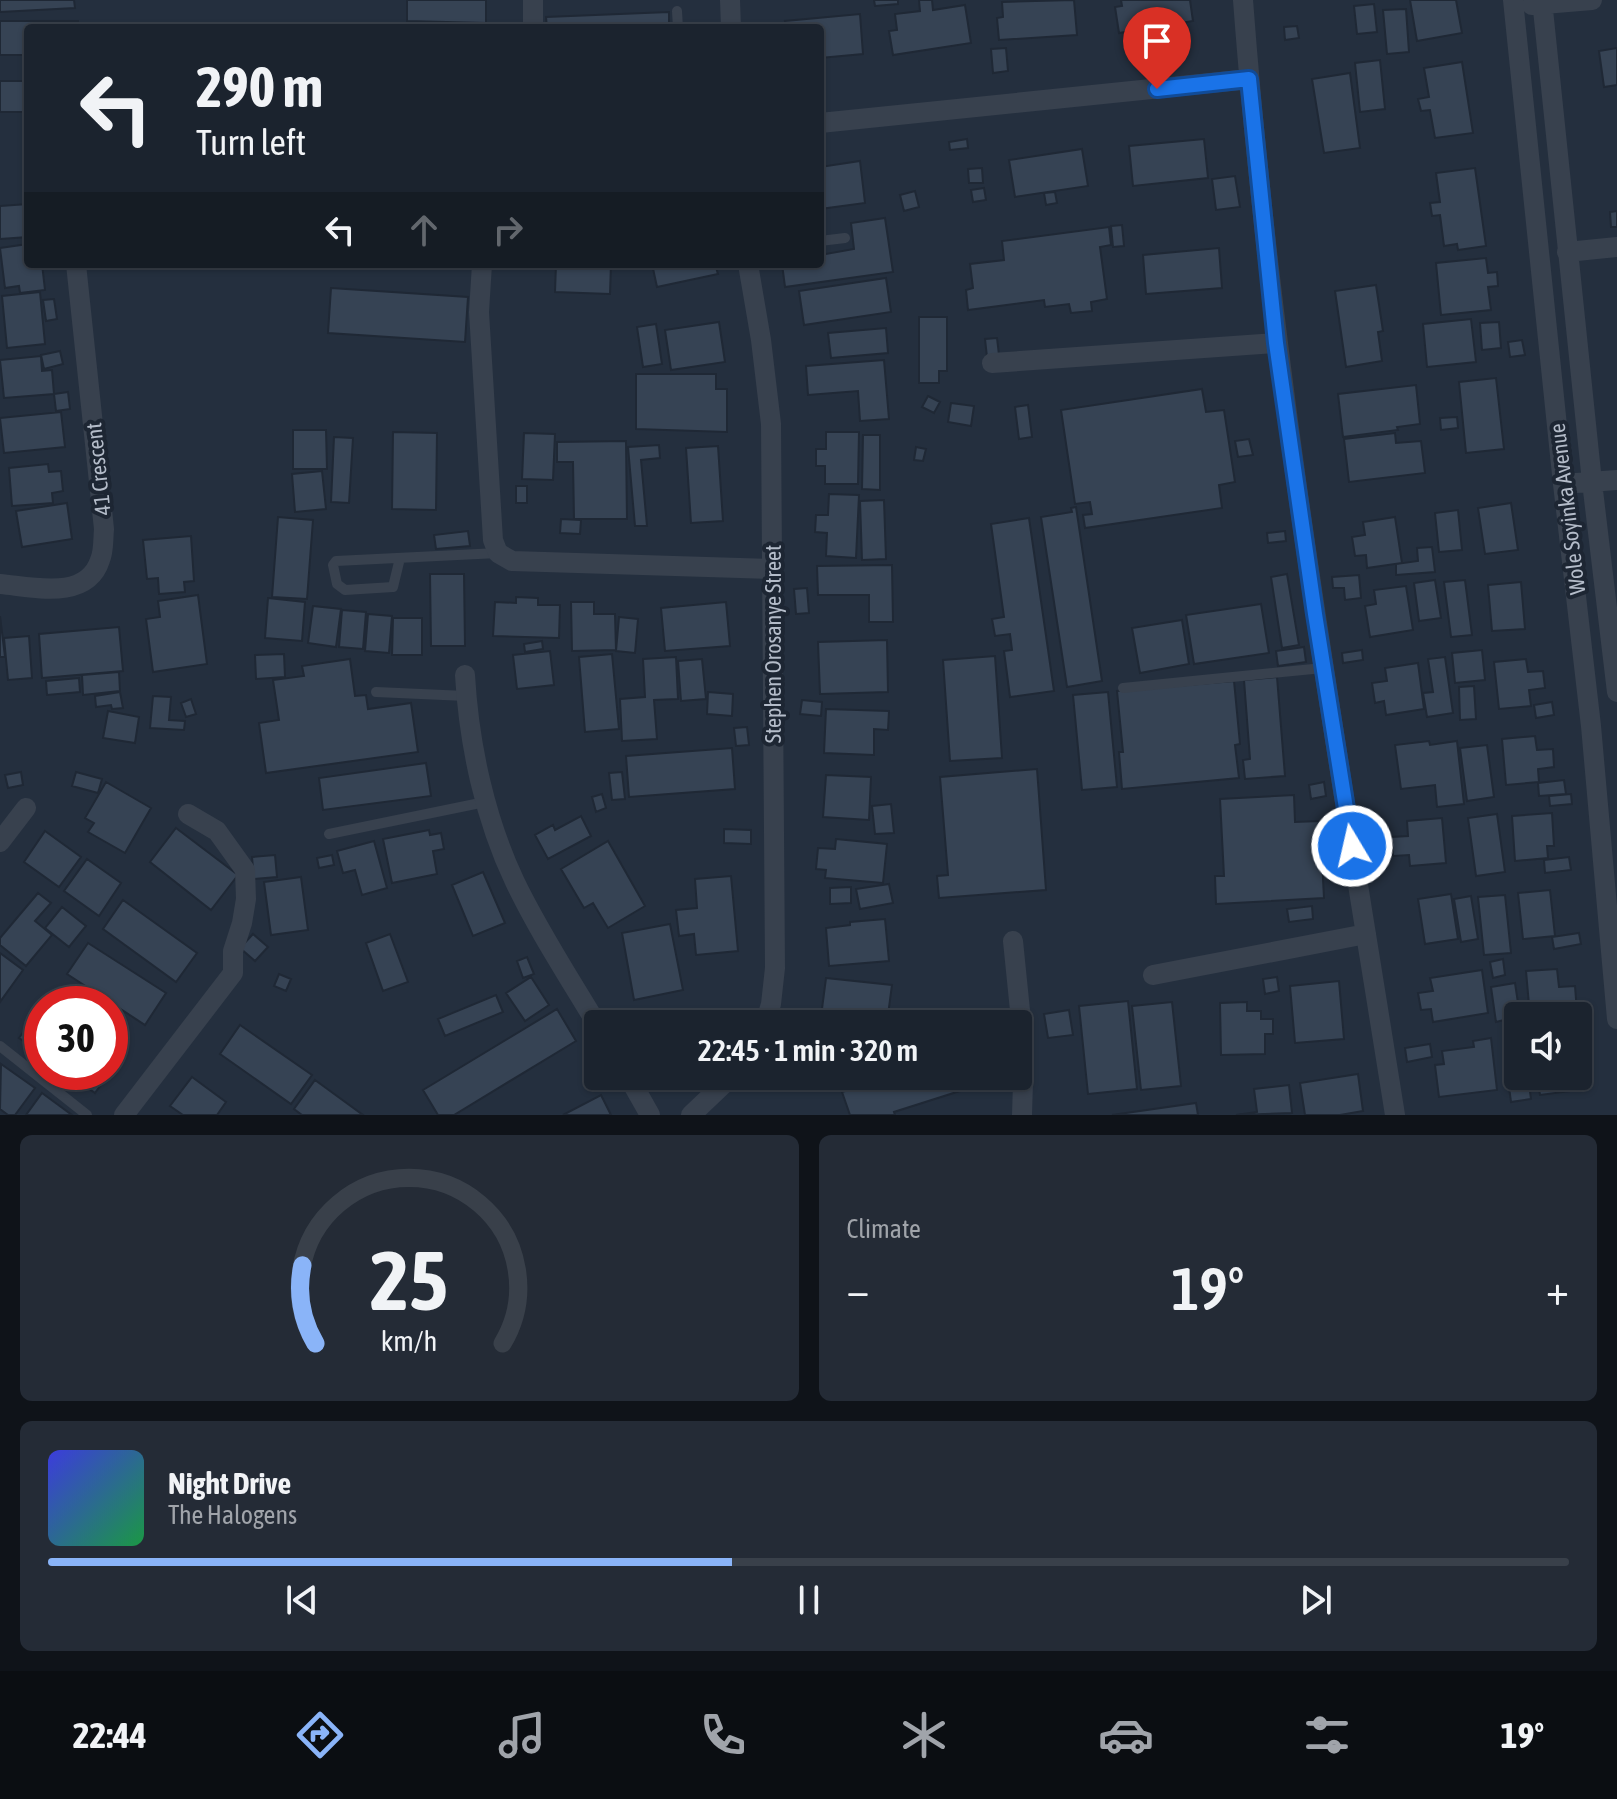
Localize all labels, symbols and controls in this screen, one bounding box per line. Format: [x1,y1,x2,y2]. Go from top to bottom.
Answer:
pin [1123,7,1191,89]
icon: arrive [1135,19,1179,63]
text: 290 m [196,55,323,119]
icon: left [64,56,168,160]
text: Turn left [196,121,306,163]
icon: left [318,208,362,252]
icon: ahead [402,208,446,252]
icon: right [486,208,530,252]
street label: 41 Crescent [80,421,116,517]
street label: Wole Soyinka Avenue [1544,422,1590,596]
street label: Stephen Orosanye Street [760,545,786,743]
position arrow [1310,804,1394,888]
speed limit sign: 30 [24,986,128,1090]
map controls [1504,1002,1592,1090]
button: sound [1504,1002,1592,1090]
text: 22:45 · 1 min · 320 m [698,1033,918,1067]
text: Climate [847,1214,921,1244]
text: 25 [370,1232,448,1328]
text: 19° [1171,1254,1244,1323]
text: − [847,1264,869,1314]
text: + [1546,1264,1569,1314]
text: km/h [381,1324,438,1357]
text: Night Drive [168,1466,291,1500]
text: The Halogens [168,1500,297,1530]
icon: previous [280,1578,324,1622]
icon: pause [787,1578,831,1622]
icon: next [1294,1578,1338,1622]
icon: directions [292,1707,348,1763]
icon: music [494,1707,550,1763]
icon: phone [695,1707,751,1763]
icon: climate [896,1707,952,1763]
icon: car [1098,1707,1154,1763]
icon: filters [1299,1707,1355,1763]
text: 22:44 [73,1714,147,1756]
text: 19° [1501,1714,1544,1756]

